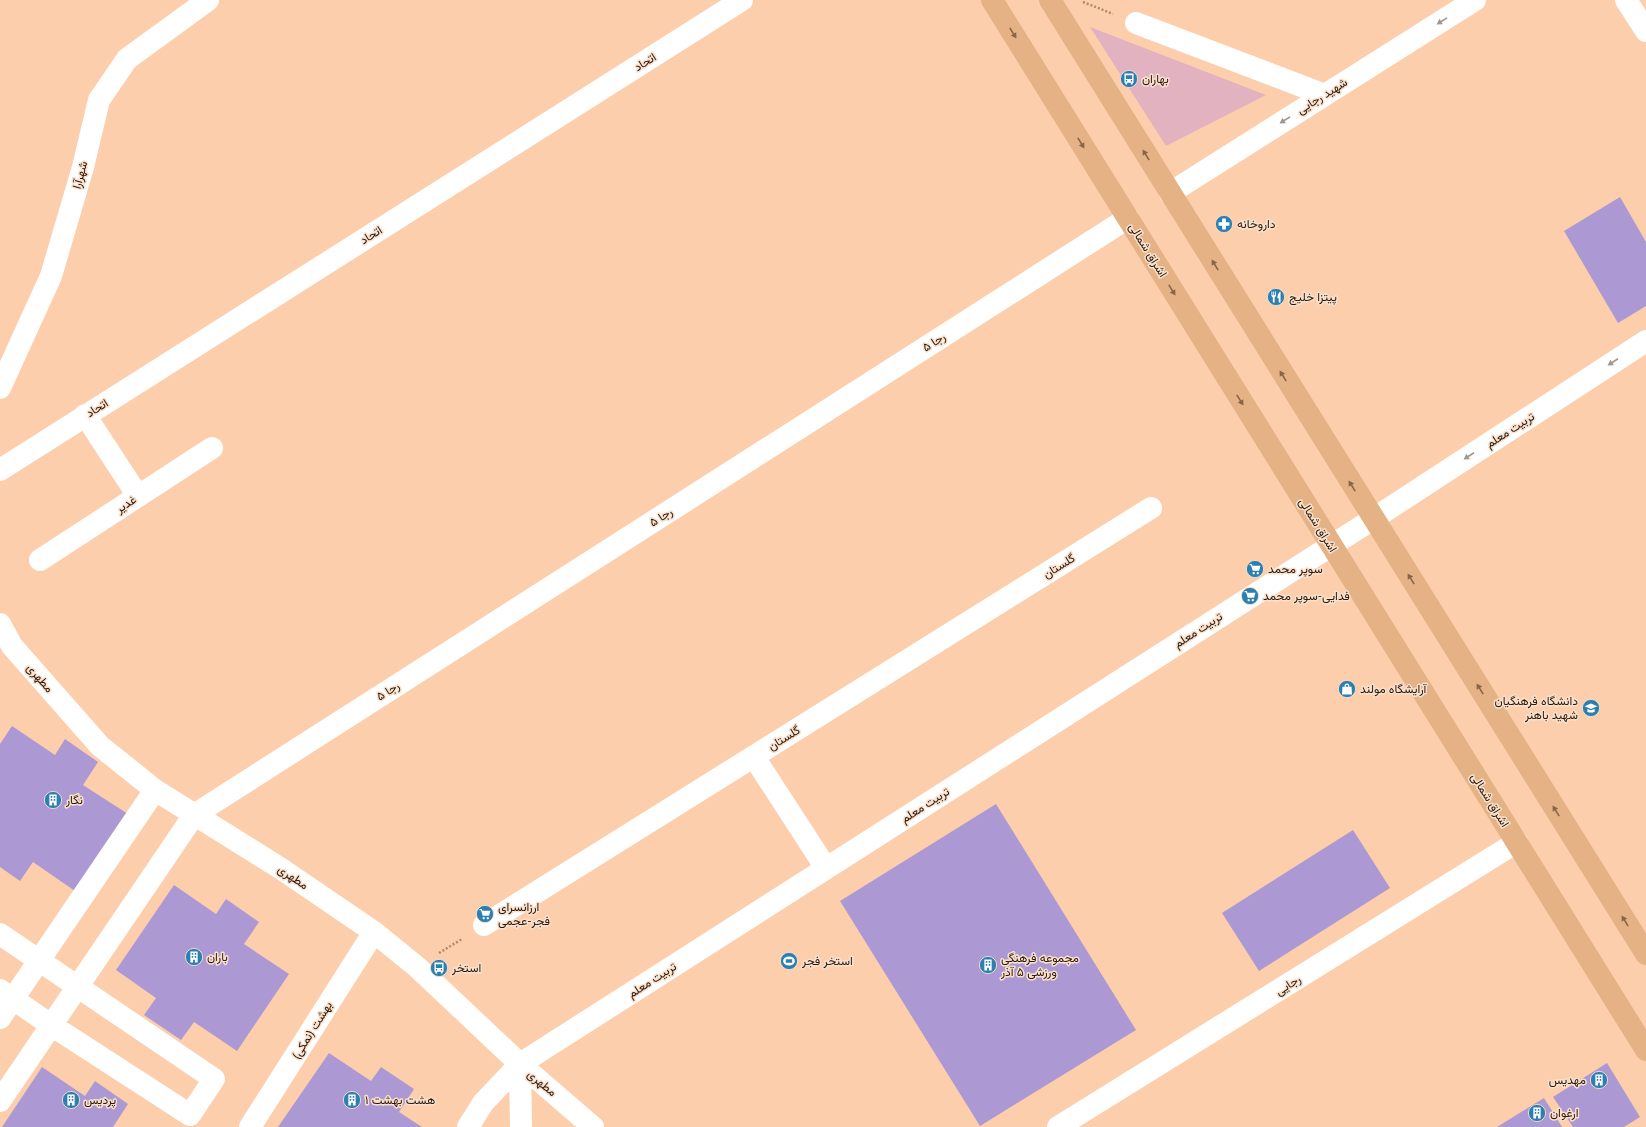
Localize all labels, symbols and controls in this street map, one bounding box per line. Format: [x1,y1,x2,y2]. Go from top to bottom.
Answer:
one-way arrow [1437,17,1447,25]
one-way arrow [1009,27,1016,39]
street label: اتحاد [631,49,659,74]
bus stop icon: بهاران [1119,69,1139,89]
place label: بهاران [1142,71,1169,87]
street label: شهید رجایی [1294,74,1350,118]
one-way arrow [1280,116,1290,124]
one-way arrow [1078,137,1085,149]
one-way arrow [1142,150,1150,160]
street label: شهرآرا [69,159,91,191]
pharmacy icon: داروخانه [1214,214,1234,234]
place label: داروخانه [1237,216,1276,232]
street label: اشراق شمالی [1125,220,1171,280]
street label: اتحاد [357,222,385,247]
one-way arrow [1211,259,1218,271]
one-way arrow [1168,285,1176,295]
restaurant icon: پیتزا خلیج [1266,287,1286,307]
place label: پیتزا خلیج [1289,289,1337,306]
street label: رجا ۵ [919,329,949,355]
one-way arrow [1608,358,1618,366]
one-way arrow [1280,370,1287,381]
street label: اتحاد [83,395,111,420]
one-way arrow [1236,395,1244,405]
street label: تربیت معلم [1483,408,1538,452]
one-way arrow [1464,452,1474,460]
one-way arrow [1349,480,1356,492]
street label: غدیر [112,491,139,517]
street label: اشراق شمالی [1295,495,1341,555]
street label: رجا ۵ [646,504,676,530]
street label: گلستان [1040,550,1078,581]
supermarket icon: سوپر محمد [1245,559,1265,579]
place label: سوپر محمد [1268,561,1323,577]
one-way arrow [1407,573,1414,585]
supermarket icon: فدایی-سوپر محمد [1240,586,1260,606]
place label: فدایی-سوپر محمد [1263,588,1350,604]
street label: تربیت معلم [1171,608,1226,652]
street label: مطهری [23,660,57,696]
street label: رجا ۵ [373,678,403,704]
shop icon: آرایشگاه مولند [1337,679,1357,699]
place label: آرایشگاه مولند [1360,681,1428,697]
one-way arrow [1476,683,1483,695]
place label: دانشگاه فرهنگیان شهید باهنر [1495,693,1578,723]
school or university icon: دانشگاه فرهنگیان شهید باهنر [1581,698,1601,718]
street label: گلستان [765,722,803,753]
street label: اشراق شمالی [1467,770,1513,830]
street label: تربیت معلم [898,783,953,827]
building icon: نگار [43,790,63,810]
place label: نگار [65,792,83,808]
one-way arrow [1553,805,1560,817]
street label: مطهری [275,861,311,893]
place label: ارزانسرای فجر-عجمی [498,899,550,929]
supermarket icon: ارزانسرای فجر-عجمی [475,904,495,924]
one-way arrow [1622,915,1629,927]
building icon: باران [184,947,204,967]
place label: باران [207,949,228,965]
place label: مجموعه فرهنگی ورزشی ۵ آذر [1000,950,1079,980]
sports icon: استخر فجر [779,951,799,971]
place label: استخر فجر [801,953,853,969]
building icon: مجموعه فرهنگی ورزشی ۵ آذر [978,955,998,975]
bus stop icon: استخر [429,958,449,978]
street label: تربیت معلم [625,958,680,1002]
place label: استخر [451,960,481,976]
street label: رجایی [1272,971,1304,999]
street label: بهشت (نمکی) [288,998,336,1062]
street label: مطهری [524,1066,560,1100]
building icon: مهدیس [1589,1070,1609,1090]
place label: مهدیس [1549,1072,1586,1088]
building icon: پردیس [61,1090,81,1110]
building icon: هشت بهشت ۱ [342,1090,362,1110]
place label: پردیس [84,1092,116,1108]
place label: هشت بهشت ۱ [365,1092,435,1108]
building icon: ارغوان [1527,1103,1547,1123]
place label: ارغوان [1550,1105,1578,1121]

